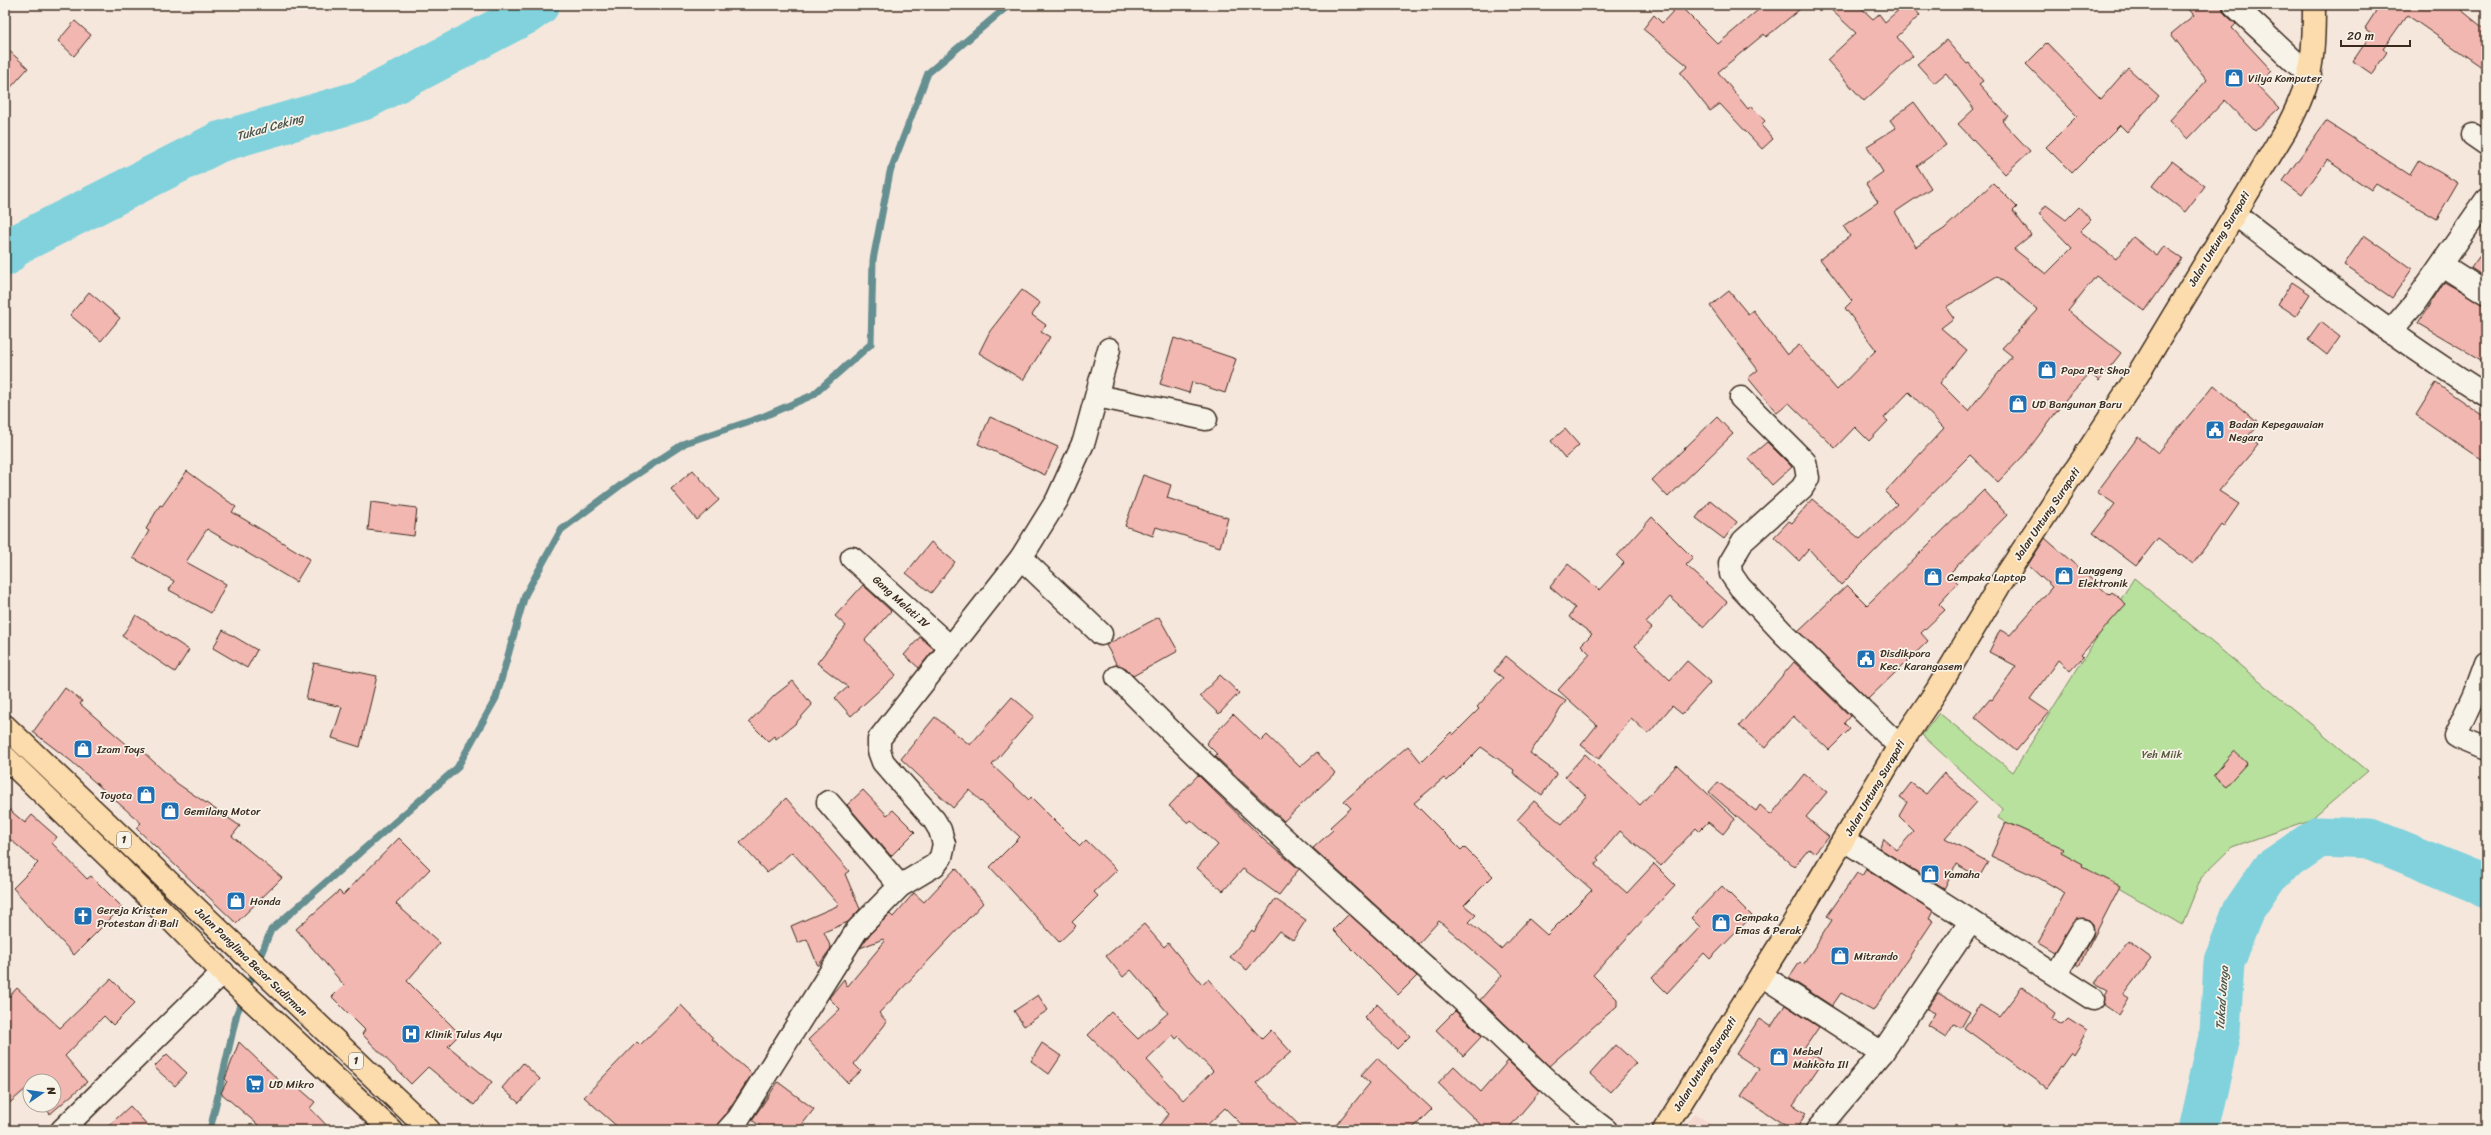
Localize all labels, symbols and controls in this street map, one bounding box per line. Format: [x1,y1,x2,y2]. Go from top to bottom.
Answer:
scale bar [2341,22,2410,48]
text: 20 m [2347,25,2374,47]
shop icon: Vilya Komputer [2223,67,2245,89]
place label: Vilya Komputer [2248,69,2322,88]
water label: Tukad Ceking [234,106,308,147]
street label: Jalan Untung Surapati [2183,187,2255,291]
shop icon: Papa Pet Shop [2036,359,2058,381]
place label: Papa Pet Shop [2061,361,2130,380]
shop icon: UD Bangunan Baru [2007,393,2029,415]
place label: UD Bangunan Baru [2032,395,2122,414]
place label: Badan Kepegawaian Negara [2229,415,2324,447]
public building icon: Badan Kepegawaian Negara [2204,419,2226,441]
street label: Jalan Untung Surapati [2008,463,2086,565]
place label: Langgeng Elektronik [2078,561,2128,593]
shop icon: Langgeng Elektronik [2053,565,2075,587]
shop icon: Cempaka Laptop [1922,566,1944,588]
place label: Cempaka Laptop [1947,568,2026,587]
street label: Gang Melati IV [868,571,934,633]
place label: Disdikpora Kec. Karangasem [1880,644,1962,676]
public building icon: Disdikpora Kec. Karangasem [1855,648,1877,670]
street label: Jalan Untung Surapati [1839,736,1911,840]
shop icon: Izam Toys [72,738,94,760]
place label: Izam Toys [96,740,146,759]
park label: Yeh Miik [2142,745,2182,764]
shop icon: Toyota [135,784,157,806]
place label: Toyota [100,786,132,805]
shop icon: Gemilang Motor [159,800,181,822]
place label: Gemilang Motor [184,802,261,821]
road number: 1 [117,832,131,848]
shop icon: Yamaha [1919,863,1941,885]
place label: Yamaha [1944,865,1980,884]
shop icon: Honda [225,890,247,912]
place label: Honda [250,892,281,911]
place label: Gereja Kristen Protestan di Bali [97,901,179,933]
street label: Jalan Panglima Besar Sudirman [189,902,312,1021]
church icon: Gereja Kristen Protestan di Bali [72,905,94,927]
place label: Cempaka Emas & Perak [1735,908,1801,940]
shop icon: Cempaka Emas & Perak [1710,912,1732,934]
shop icon: Mitrando [1829,945,1851,967]
place label: Mitrando [1854,947,1899,966]
water label: Tukad Janga [2209,964,2235,1031]
street label: Jalan Untung Surapati [1668,1012,1742,1116]
hospital icon: Klinik Tulus Ayu [400,1023,422,1045]
place label: Klinik Tulus Ayu [425,1025,502,1044]
place label: Mebel Mahkota III [1793,1042,1849,1074]
shop icon: Mebel Mahkota III [1768,1046,1790,1068]
road number: 1 [349,1053,363,1069]
north arrow [22,1073,62,1113]
supermarket icon: UD Mikro [244,1073,266,1095]
place label: UD Mikro [269,1075,315,1094]
text: N [41,1084,61,1097]

